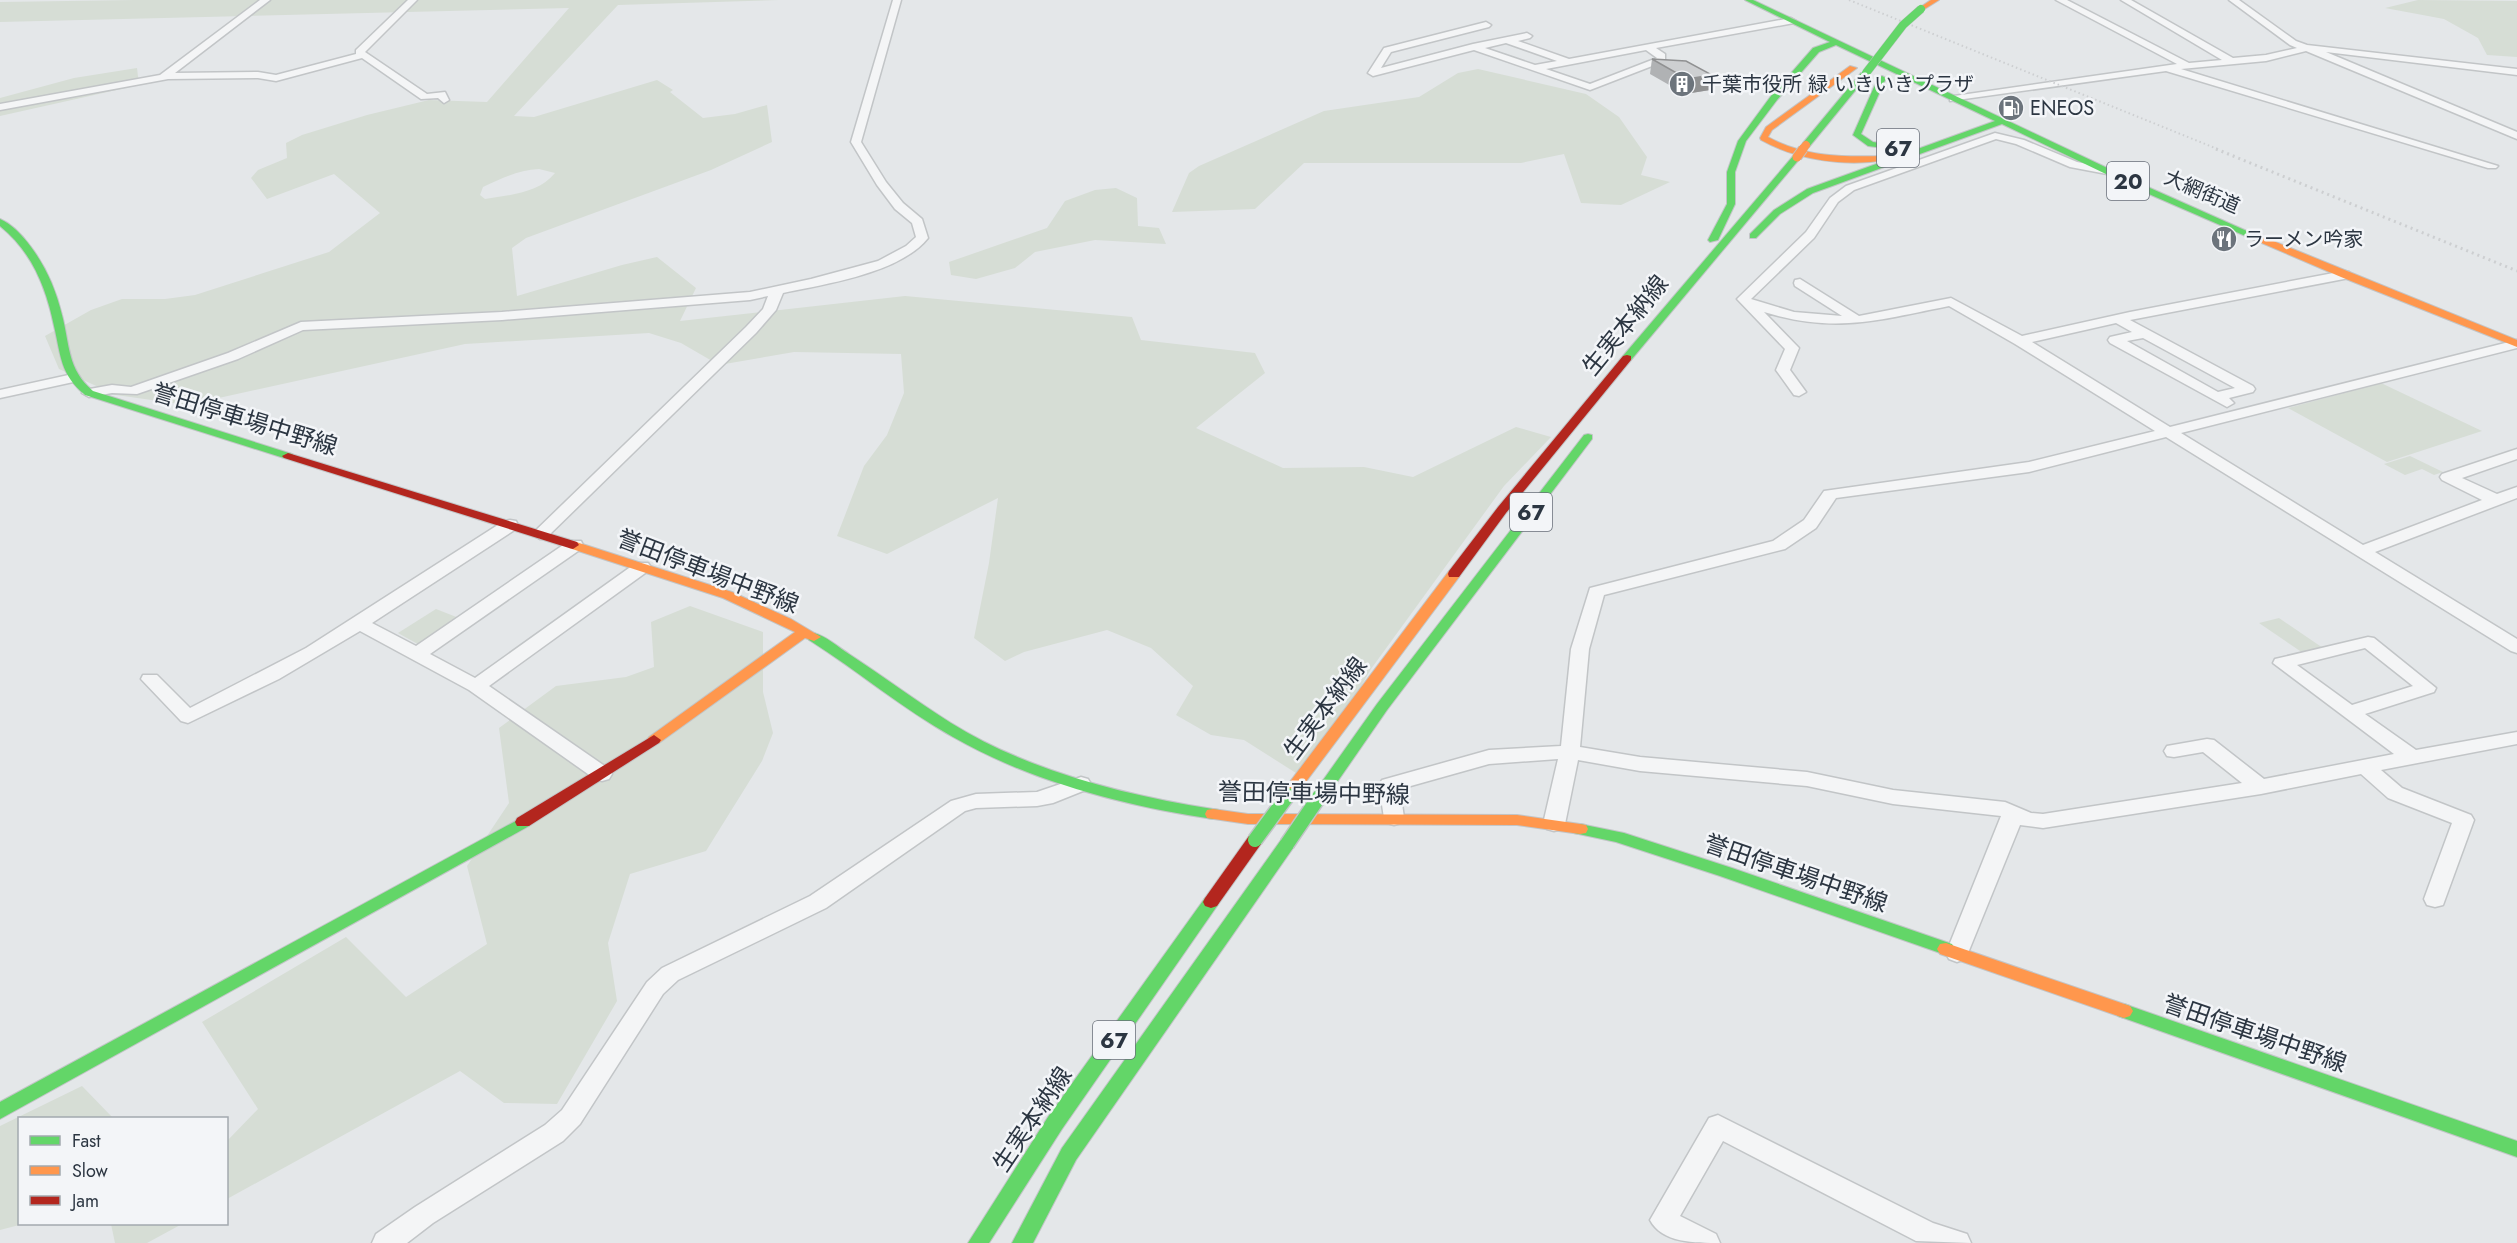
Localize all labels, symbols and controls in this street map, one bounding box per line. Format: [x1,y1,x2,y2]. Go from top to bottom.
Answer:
building icon: 千葉市役所 緑 いきいきプラザ [1667,69,1697,99]
place label: 千葉市役所 緑 いきいきプラザ [1702,70,1974,99]
fuel station icon: ENEOS [1996,93,2026,123]
place label: ENEOS [2030,94,2094,123]
road number: 67 [1877,129,1919,167]
road number: 20 [2107,162,2149,200]
street label: 大網街道 [2160,163,2244,221]
restaurant icon: ラーメン吟家 [2209,224,2239,254]
place label: ラーメン吟家 [2244,225,2363,254]
street label: 生実本納線 [1574,267,1676,383]
street label: 誉田停車場中野線 [148,374,342,464]
road number: 67 [1510,493,1552,531]
street label: 誉田停車場中野線 [612,520,804,622]
street label: 生実本納線 [1275,650,1375,766]
street label: 誉田停車場中野線 [1218,774,1410,812]
street label: 誉田停車場中野線 [1700,825,1892,921]
street label: 誉田停車場中野線 [2159,985,2351,1081]
road number: 67 [1093,1021,1135,1059]
street label: 生実本納線 [984,1059,1080,1179]
legend [18,1117,228,1225]
text: Fast [72,1128,101,1154]
text: Slow [72,1158,109,1184]
text: Jam [70,1188,99,1214]

